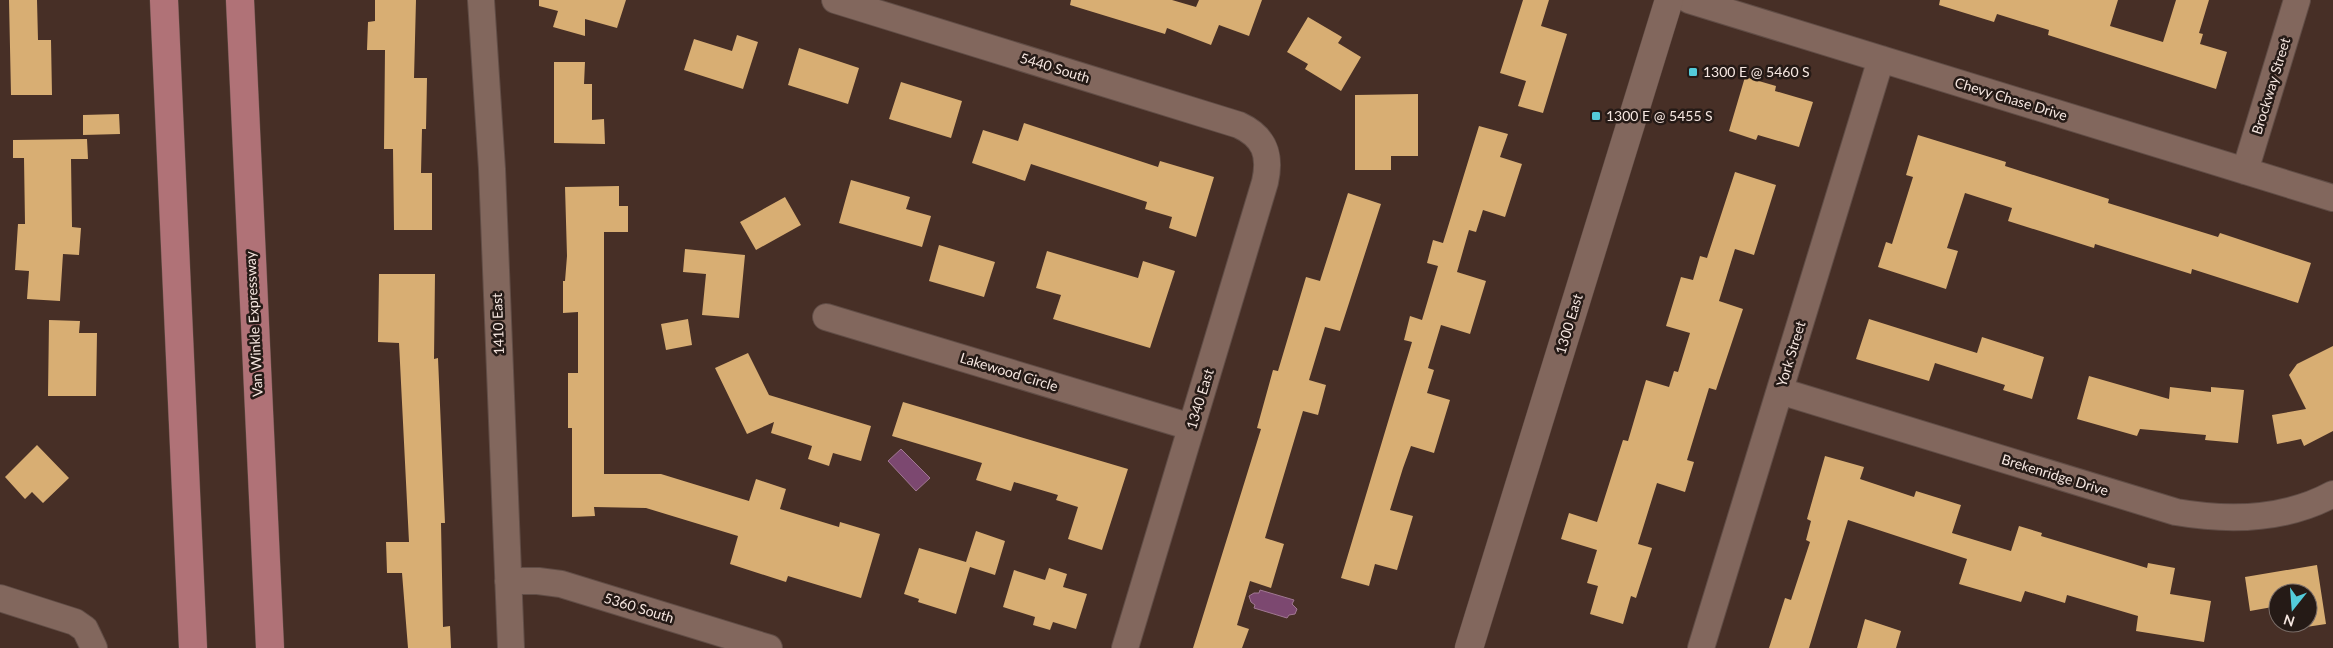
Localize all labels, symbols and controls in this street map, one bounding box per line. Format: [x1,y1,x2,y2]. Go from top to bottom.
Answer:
street label: Brockway Street [2248,35,2293,136]
street label: 5440 South [1018,49,1092,86]
place label: 1300 E @ 5460 S [1703,63,1810,80]
marker: 1300 E @ 5460 S [1687,66,1699,78]
street label: Chevy Chase Drive [1953,73,2069,124]
place label: 1300 E @ 5455 S [1606,107,1713,124]
marker: 1300 E @ 5455 S [1590,110,1602,122]
street label: Van Winkle Expressway [241,250,266,397]
street label: 1300 East [1551,292,1586,356]
street label: 1410 East [488,293,507,355]
street label: York Street [1772,319,1809,389]
street label: Lakewood Circle [958,349,1060,394]
street label: 1340 East [1182,367,1217,431]
street label: Brekenridge Drive [2000,450,2111,499]
north arrow [2268,583,2318,633]
street label: 5360 South [602,589,676,626]
text: N [2281,611,2297,631]

